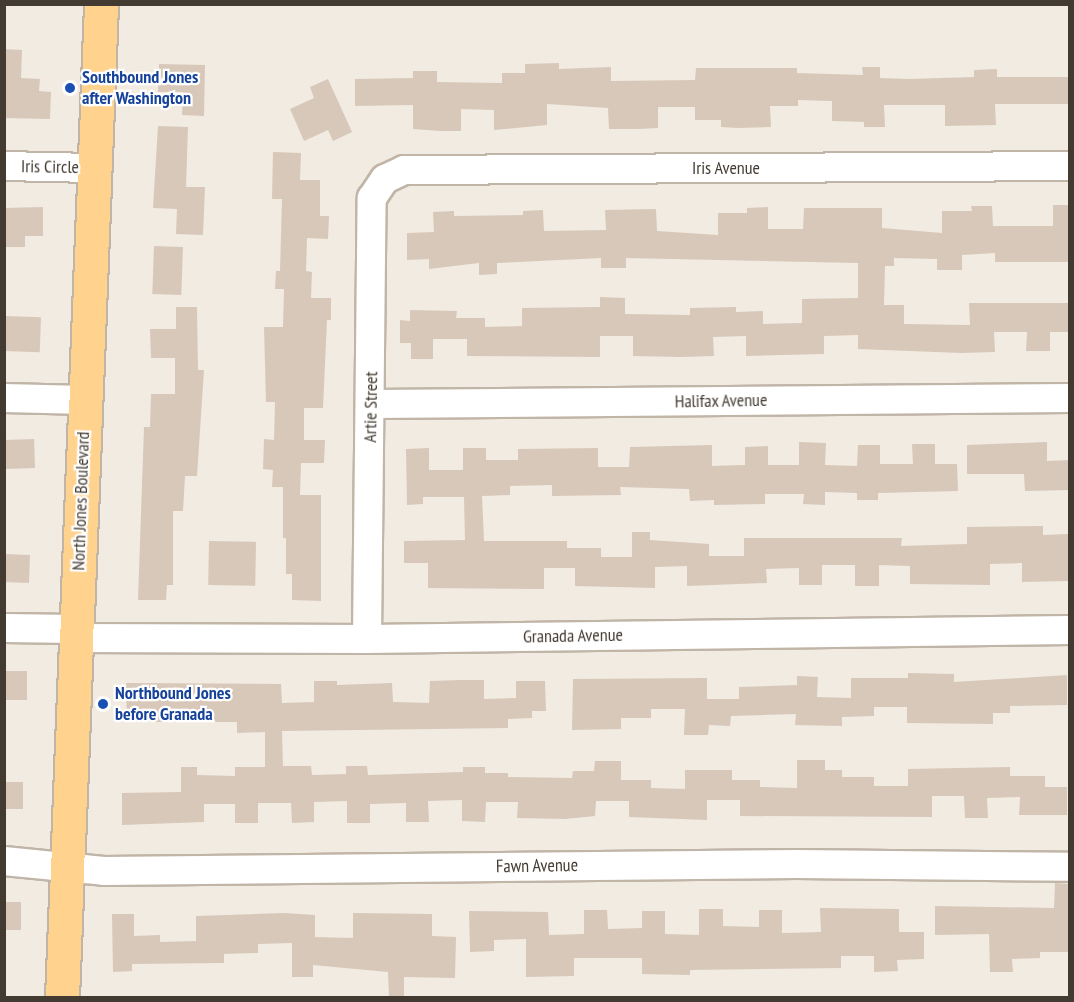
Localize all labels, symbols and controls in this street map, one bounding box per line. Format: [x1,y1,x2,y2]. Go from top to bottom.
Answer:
place label: Southbound Jones after Washington [82,67,198,110]
marker: Southbound Jones after Washington [63,81,77,95]
street label: Iris Circle [21,156,79,178]
street label: Iris Avenue [692,157,760,179]
street label: Artie Street [360,371,382,443]
street label: Halifax Avenue [674,389,768,413]
street label: North Jones Boulevard [68,431,94,571]
street label: Granada Avenue [523,624,623,648]
place label: Northbound Jones before Granada [115,683,231,726]
marker: Northbound Jones before Granada [96,697,110,711]
street label: Fawn Avenue [496,854,578,878]

